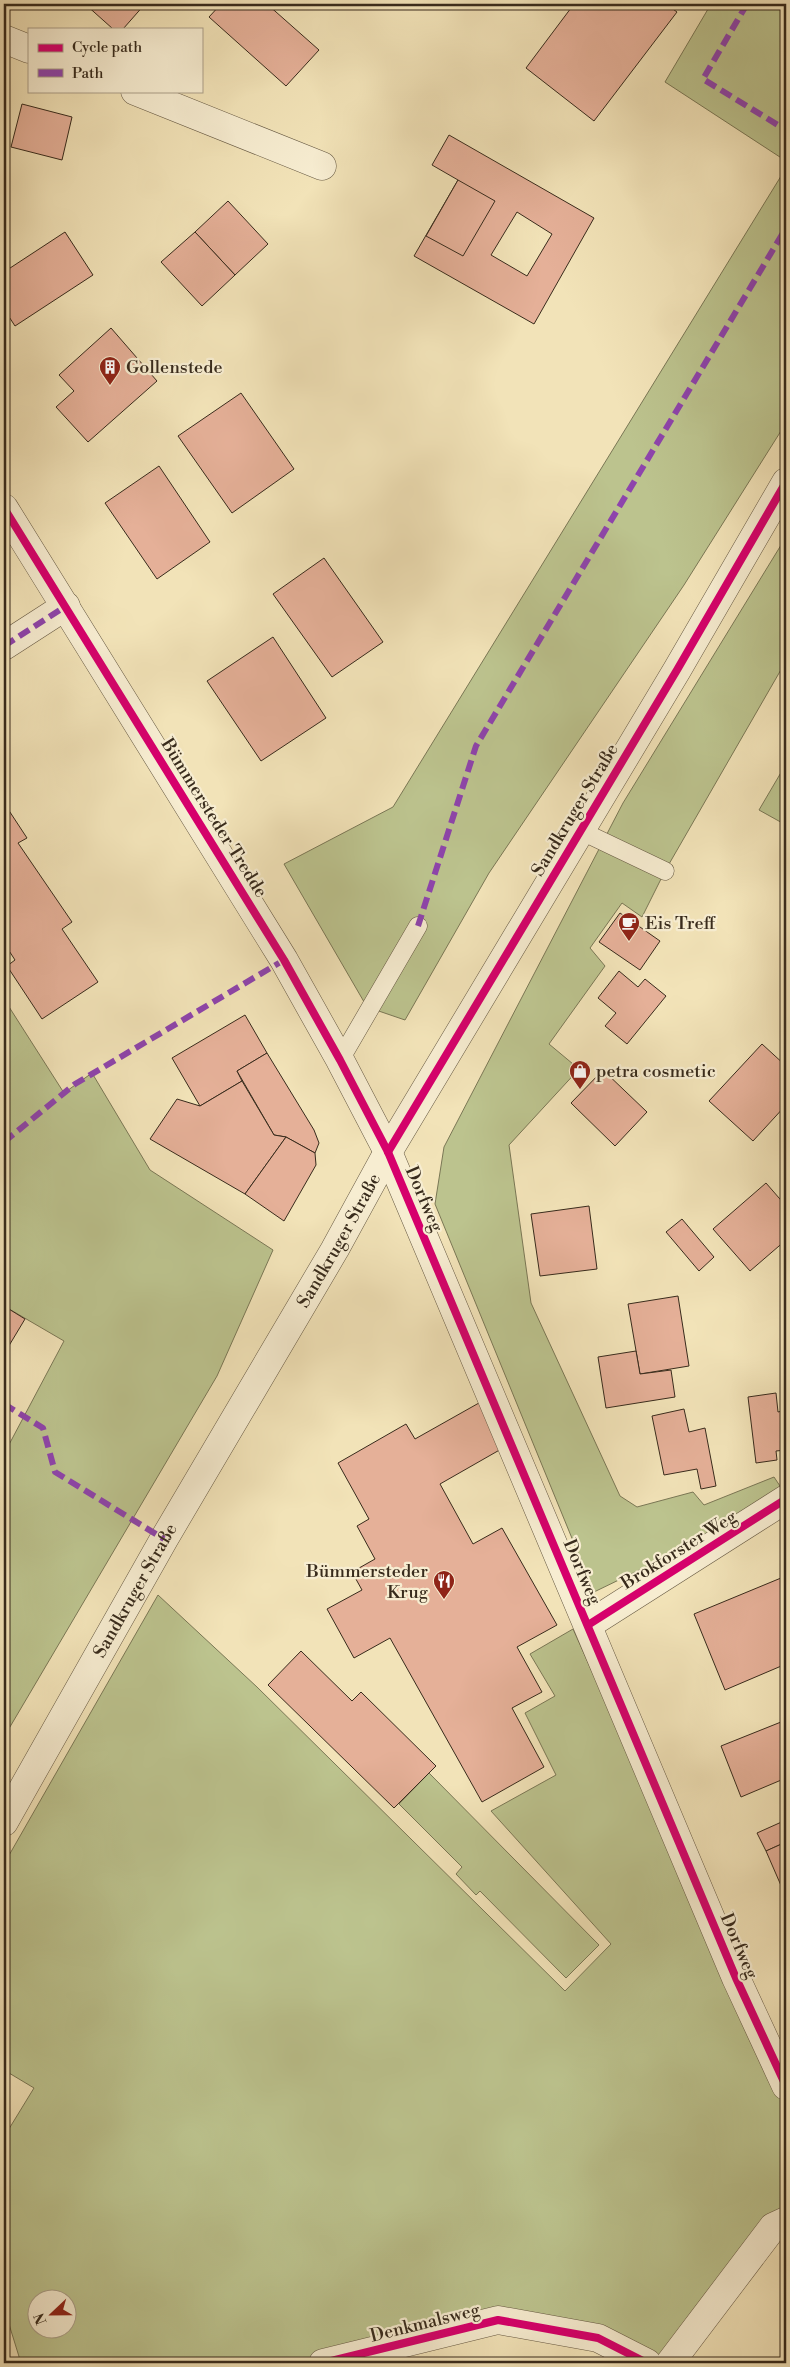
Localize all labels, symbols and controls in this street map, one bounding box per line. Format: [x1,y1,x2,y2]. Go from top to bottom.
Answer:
legend [28,28,202,92]
text: Cycle path [72,38,142,57]
text: Path [72,64,104,83]
building icon: Gollenstede [98,355,122,386]
place label: Gollenstede [126,356,223,379]
street label: Bümmersteder Tredde [155,733,272,902]
street label: Sandkruger Straße [526,739,624,881]
cafe icon: Eis Treff [617,911,641,942]
place label: Eis Treff [645,912,717,935]
shop icon: petra cosmetic [568,1059,592,1090]
place label: petra cosmetic [596,1060,716,1083]
street label: Dorfweg [400,1163,448,1236]
street label: Sandkruger Straße [291,1169,386,1312]
street label: Brokforster Weg [616,1505,742,1595]
street label: Sandkruger Straße [88,1519,182,1662]
street label: Dorfweg [558,1536,606,1609]
place label: Bümmersteder Krug [305,1560,429,1604]
restaurant icon: Bümmersteder Krug [432,1569,456,1600]
street label: Dorfweg [715,1910,763,1983]
north arrow [28,2290,78,2340]
street label: Denkmalsweg [368,2298,483,2348]
text: N [30,2310,51,2327]

